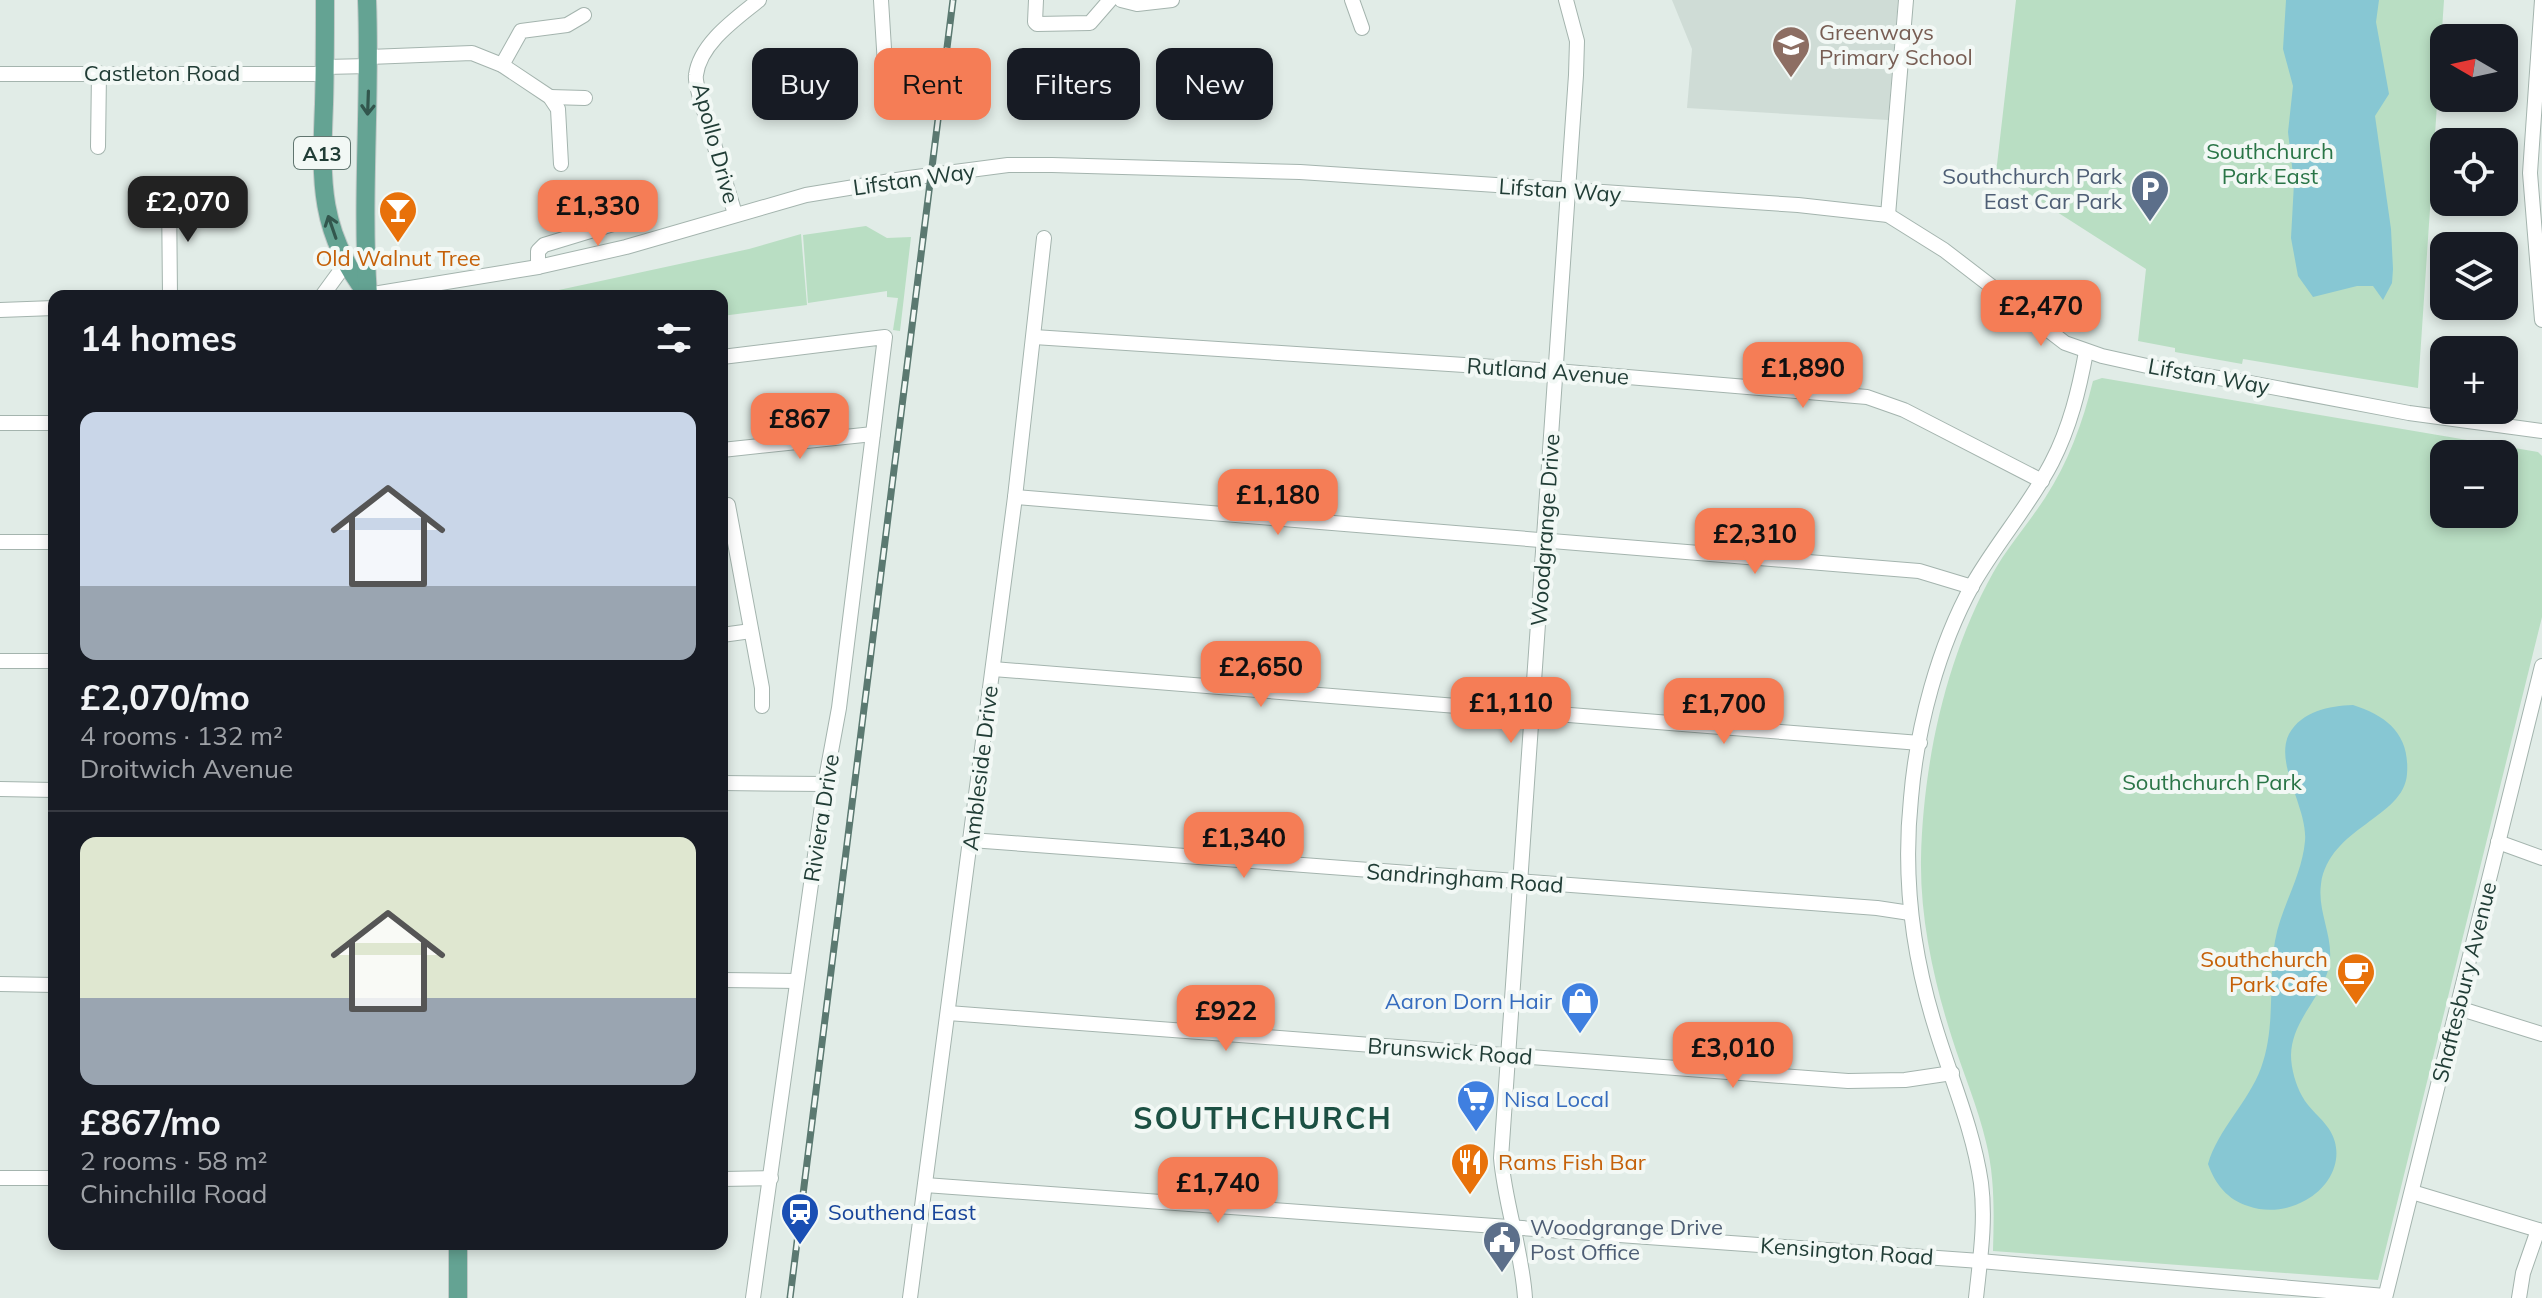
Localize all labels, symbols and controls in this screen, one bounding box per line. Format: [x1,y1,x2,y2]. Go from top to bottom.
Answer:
place label: Greenways Primary School [1819,18,1973,71]
school or university icon: Greenways Primary School [1770,24,1812,79]
north arrow [2430,24,2518,112]
map controls [2430,24,2518,528]
chip: Buy [752,48,858,120]
chip: Rent [874,48,991,120]
chip: Filters [1007,48,1140,120]
chip: New [1156,48,1273,120]
street label: Castleton Road [84,59,240,87]
street label: Apollo Drive [686,80,746,206]
one-way arrow [360,89,375,116]
button: locate [2430,128,2518,216]
road number: A13 [294,137,350,169]
park label: Southchurch Park East [2206,137,2334,190]
street label: Lifstan Way [851,157,977,201]
place label: Southchurch Park East Car Park [1942,162,2123,215]
parking icon: Southchurch Park East Car Park [2129,168,2171,223]
street label: Lifstan Way [1498,172,1623,208]
pin: £2,070 [123,176,253,244]
pin: £1,330 [533,180,663,248]
text: £2,070 [146,185,230,218]
bar icon: Old Walnut Tree [377,189,419,244]
text: £1,330 [556,189,640,222]
one-way arrow [323,214,338,239]
button: layers [2430,232,2518,320]
place label: Old Walnut Tree [315,244,481,272]
pin: £2,470 [1976,280,2106,348]
text: £2,470 [1999,289,2083,322]
icon: filters [652,316,696,360]
text: 14 homes [80,317,237,360]
button: + [2430,336,2518,424]
pin: £1,890 [1738,342,1868,410]
street label: Rutland Avenue [1466,351,1630,391]
text: £1,890 [1761,351,1845,384]
street label: Lifstan Way [2146,352,2272,401]
pin: £867 [753,393,847,461]
text: £867 [769,402,831,435]
street label: Woodgrange Drive [1524,433,1566,627]
button: − [2430,440,2518,528]
icon: home [316,464,460,608]
pin: £1,180 [1213,469,1343,537]
text: £1,180 [1236,478,1320,511]
pin: £2,310 [1690,508,1820,576]
text: £2,310 [1713,517,1797,550]
pin: £2,650 [1196,641,1326,709]
text: £2,650 [1219,650,1303,683]
text: £2,070/mo [80,676,250,719]
pin: £1,110 [1446,677,1576,745]
pin: £1,700 [1659,678,1789,746]
street label: Ambleside Drive [956,684,1004,852]
text: £1,110 [1469,686,1553,719]
text: £1,700 [1682,687,1766,720]
text: 4 rooms · 132 m² [80,719,283,752]
text: Droitwich Avenue [80,752,293,785]
street label: Riviera Drive [797,752,845,884]
park label: Southchurch Park [2122,768,2303,796]
pin: £1,340 [1179,812,1309,880]
text: £1,340 [1202,821,1286,854]
street label: Sandringham Road [1366,857,1564,899]
street label: Shaftesbury Avenue [2426,879,2502,1085]
icon: home [316,889,460,1033]
place label: Southchurch Park Cafe [2200,945,2328,998]
cafe icon: Southchurch Park Cafe [2335,951,2377,1006]
shop icon: Aaron Dorn Hair [1559,980,1601,1035]
pin: £922 [1179,985,1273,1053]
place label: Aaron Dorn Hair [1385,987,1552,1015]
text: £922 [1195,994,1257,1027]
pin: £3,010 [1668,1022,1798,1090]
street label: Brunswick Road [1366,1031,1534,1071]
text: £3,010 [1691,1031,1775,1064]
supermarket icon: Nisa Local [1455,1078,1497,1133]
place label: Nisa Local [1504,1085,1609,1113]
district label: SOUTHCHURCH [1133,1099,1393,1137]
text: £867/mo [80,1101,221,1144]
restaurant icon: Rams Fish Bar [1449,1141,1491,1196]
text: 2 rooms · 58 m² [80,1144,267,1177]
place label: Rams Fish Bar [1498,1148,1646,1176]
pin: £1,740 [1153,1157,1283,1225]
text: £1,740 [1176,1166,1260,1199]
text: Chinchilla Road [80,1177,267,1210]
station icon: Southend East [779,1191,821,1246]
place label: Southend East [828,1198,976,1226]
place label: Woodgrange Drive Post Office [1530,1213,1723,1266]
public building icon: Woodgrange Drive Post Office [1481,1219,1523,1274]
street label: Kensington Road [1759,1231,1935,1271]

